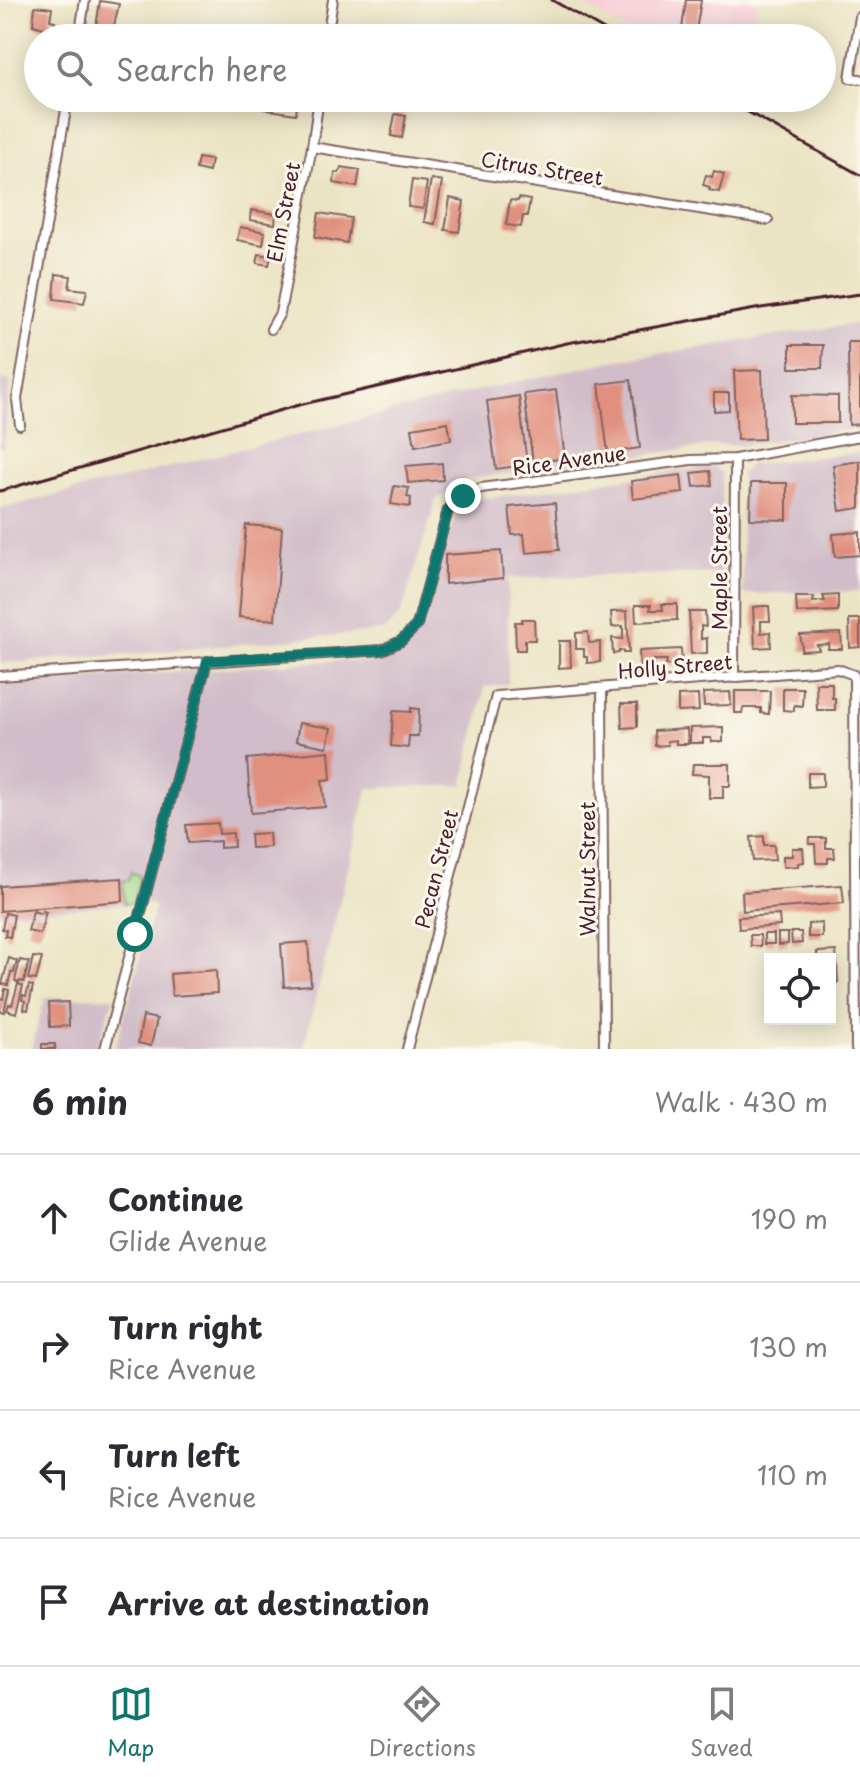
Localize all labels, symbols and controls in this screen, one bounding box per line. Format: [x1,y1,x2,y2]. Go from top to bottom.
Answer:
search box [24,24,836,112]
icon: search [52,46,96,90]
text: Search here [116,46,288,91]
street label: Citrus Street [479,144,605,192]
street label: Elm Street [259,159,307,265]
street label: Rice Avenue [510,437,628,483]
route end [445,478,481,514]
street label: Maple Street [704,506,734,630]
street label: Holly Street [616,646,734,686]
street label: Walnut Street [572,802,602,936]
street label: Pecan Street [407,807,465,931]
route start [117,916,153,952]
map controls [764,953,836,1025]
button: locate [764,953,836,1025]
text: 6 min [32,1075,128,1127]
text: Walk · 430 m [655,1082,828,1121]
text: Continue [108,1176,243,1221]
icon: ahead [32,1196,76,1240]
text: 190 m [751,1199,828,1238]
text: Glide Avenue [108,1221,267,1260]
text: Turn right [108,1304,263,1349]
icon: right [32,1324,76,1368]
text: 130 m [749,1327,828,1366]
text: Rice Avenue [108,1349,257,1388]
text: Turn left [108,1432,240,1477]
icon: left [32,1452,76,1496]
text: 110 m [757,1455,828,1494]
text: Rice Avenue [108,1477,257,1516]
icon: arrive [32,1580,76,1624]
text: Arrive at destination [108,1580,430,1625]
tab: Map [107,1682,154,1763]
tab: Directions [369,1682,476,1763]
tab: Saved [690,1682,753,1763]

